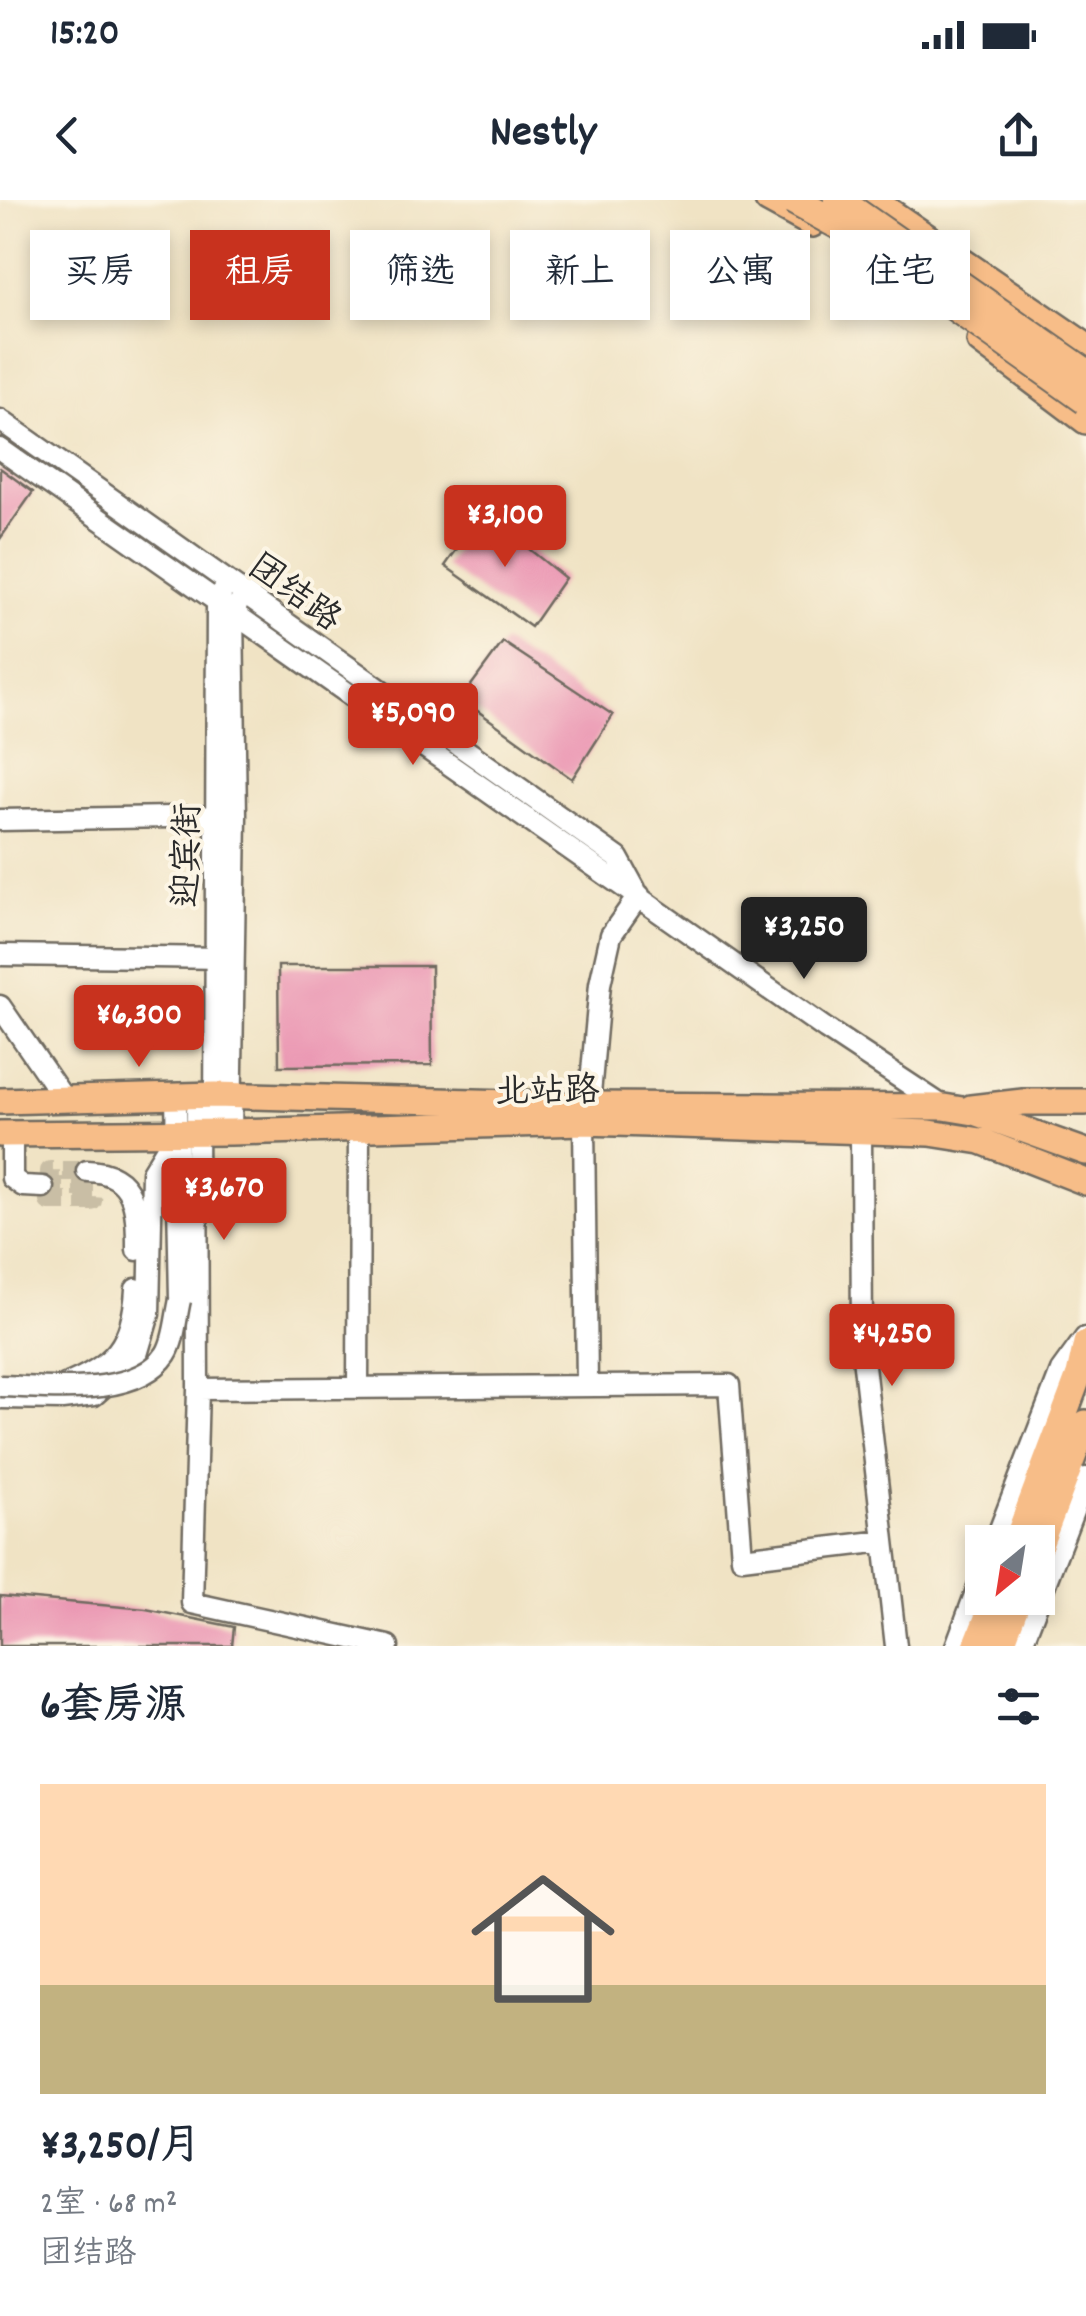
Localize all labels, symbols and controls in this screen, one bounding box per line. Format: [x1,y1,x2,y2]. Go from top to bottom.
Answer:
text: 15:20 [50,8,120,63]
text: Nestly [490,103,596,167]
icon: back [40,108,95,163]
icon: share [991,108,1046,163]
chip: 买房 [30,230,170,320]
chip: 租房 [190,230,330,320]
chip: 筛选 [350,230,490,320]
chip: 新上 [510,230,650,320]
chip: 公寓 [670,230,810,320]
chip: 住宅 [830,230,970,320]
pin: ¥3,100 [424,485,586,570]
text: ¥3,100 [466,494,544,540]
street label: 团结路 [236,544,350,646]
pin: ¥5,090 [332,683,494,768]
text: ¥5,090 [370,692,456,738]
street label: 迎宾街 [164,802,216,908]
pin: ¥3,250 [723,897,885,982]
text: ¥3,250 [763,906,845,952]
pin: ¥6,300 [58,985,220,1070]
text: ¥6,300 [96,994,182,1040]
street label: 北站路 [494,1068,600,1120]
pin: ¥3,670 [143,1158,305,1243]
text: ¥3,670 [183,1167,265,1213]
pin: ¥4,250 [811,1304,973,1389]
text: ¥4,250 [851,1313,933,1359]
north arrow [965,1525,1055,1615]
map controls [965,1525,1055,1615]
text: 6套房源 [40,1679,187,1739]
icon: filters [991,1679,1046,1734]
icon: home [453,1849,633,2029]
text: ¥3,250/月 [40,2119,202,2179]
text: 2室 · 68 m² [40,2183,177,2229]
text: 团结路 [40,2233,136,2279]

